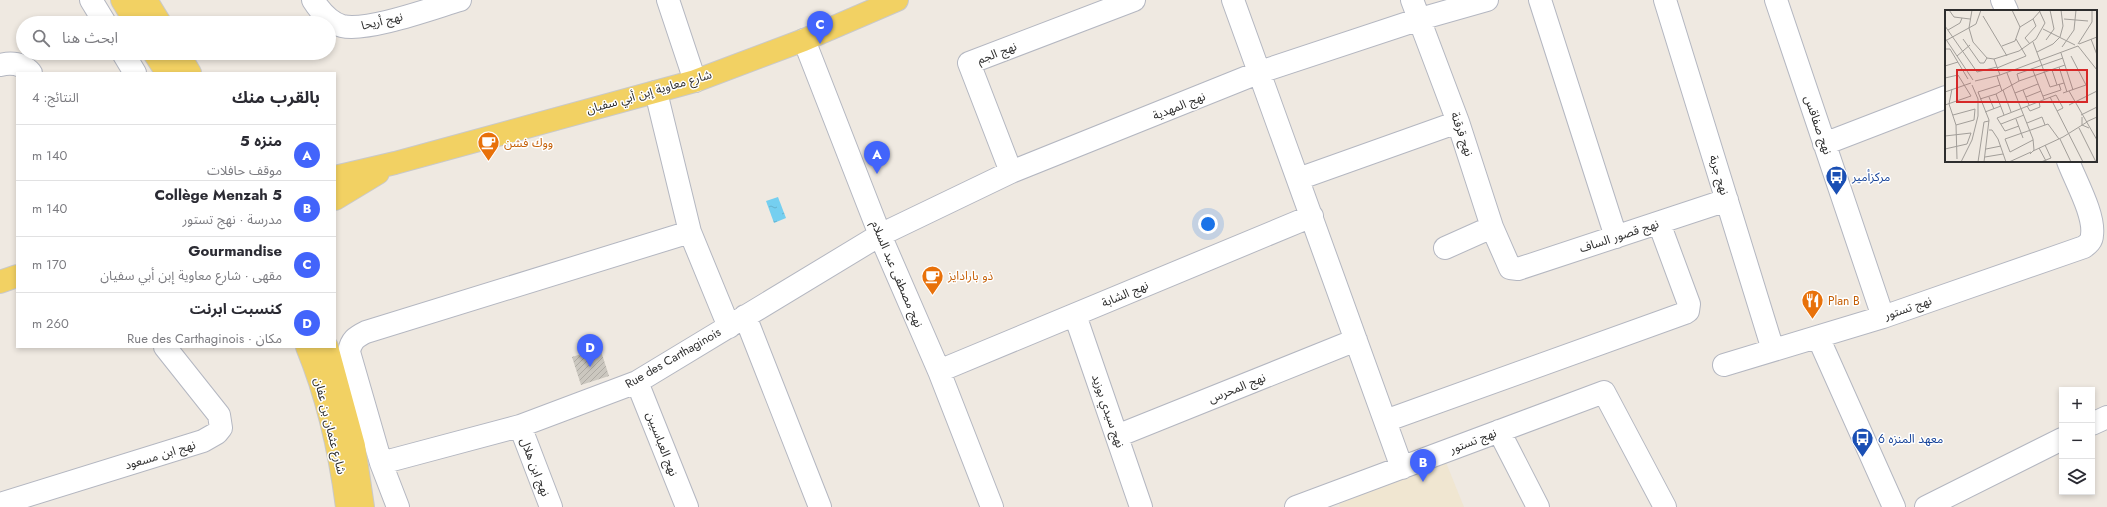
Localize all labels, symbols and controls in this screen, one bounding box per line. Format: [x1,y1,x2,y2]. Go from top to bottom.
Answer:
street label: نهج أريحا [359,7,405,35]
inset map [1945,10,2097,162]
pin: C [807,11,833,44]
search box [16,16,336,60]
icon: search [30,27,52,49]
text: ابحث هنا [62,27,118,49]
street label: نهج الجم [975,37,1019,69]
street label: شارع معاوية إبن أبي سفيان [584,65,714,119]
text: بالقرب منك [232,85,320,109]
street label: نهج المهدية [1150,87,1208,125]
text: النتائج: 4 [32,88,79,107]
street label: نهج صفاقس [1799,93,1837,157]
street label: نهج قرقنة [1446,109,1478,159]
text: منزه 5 [240,130,282,152]
cafe icon: ووك فشن [476,130,502,163]
place label: ووك فشن [504,134,553,152]
pin: A [864,141,890,174]
text: 140 m [32,146,67,165]
text: A [302,146,312,165]
street label: نهج جربة [1704,153,1734,197]
text: موقف حافلات [207,161,282,180]
bus stop icon: مركزأمير [1824,164,1850,197]
place label: مركزأمير [1851,168,1890,186]
text: Collège Menzah 5 [154,184,282,206]
text: 140 m [32,199,67,218]
text: B [303,199,311,218]
text: مدرسة · نهج تستور [183,210,282,229]
your location [1198,214,1218,234]
street label: نهج قصور الساف [1577,215,1661,257]
street label: نهج مصطفى عبد السلام [866,218,928,330]
text: Gourmandise [188,240,282,262]
text: 170 m [32,255,67,274]
text: C [302,255,312,274]
cafe icon: ذو بارادايز [920,263,946,296]
text: مقهى · شارع معاوية إبن أبي سفيان [100,266,282,285]
place label: ذو بارادايز [947,267,994,285]
street label: نهج الشابة [1099,276,1151,312]
restaurant icon: Plan B [1799,288,1825,321]
place label: Plan B [1828,292,1860,310]
street label: نهج تستور [1881,292,1934,325]
text: كنسبت ابرنت [190,298,282,320]
text: 260 m [32,314,69,333]
text: D [302,314,312,333]
street label: Rue des Carthaginois [622,323,724,393]
text: مكان · Rue des Carthaginois [127,329,282,348]
pin: D [577,334,603,367]
street label: نهج المحرس [1206,368,1268,408]
street label: نهج سيدي بوزيد [1086,372,1129,450]
street label: شارع عثمان بن عفان [309,376,351,476]
map controls [2059,387,2095,495]
button: + [2059,387,2095,423]
street label: نهج العباسيين [641,409,683,479]
button: − [2059,423,2095,459]
street label: نهج تستور [1446,424,1499,459]
bus stop icon: معهد المنزه 6 [1849,426,1875,459]
place label: معهد المنزه 6 [1878,430,1943,448]
street label: نهج ابن هلال [516,435,554,499]
street label: نهج ابن مسعود [122,436,198,474]
pin: B [1410,449,1436,482]
button: layers [2059,459,2095,495]

